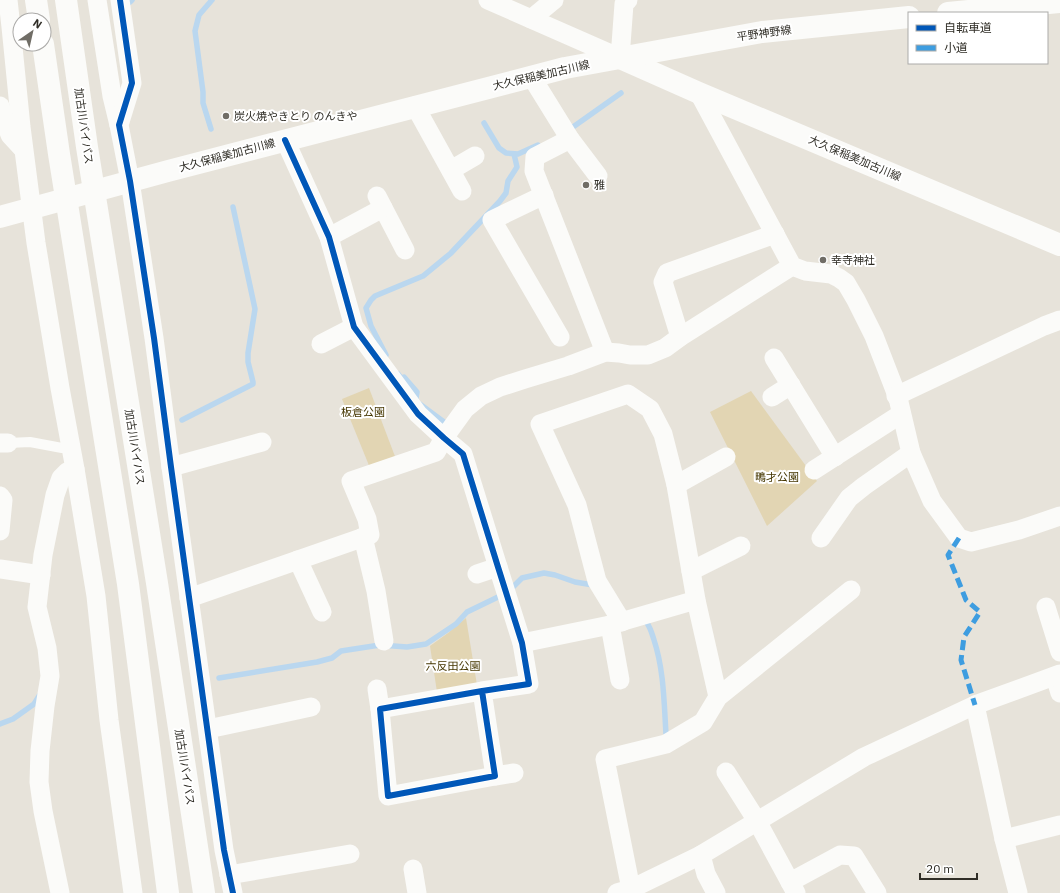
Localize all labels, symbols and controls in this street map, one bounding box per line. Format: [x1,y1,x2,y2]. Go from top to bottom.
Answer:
north arrow [12,12,52,52]
legend [908,12,1048,64]
text: N [30,16,45,32]
text: 自転車道 [944,20,992,35]
street label: 平野神野線 [736,22,792,44]
text: 小道 [944,40,968,55]
street label: 大久保稲美加古川線 [491,57,591,93]
street label: 加古川バイパス [72,87,96,165]
place label: 炭火焼やきとり のんきや [234,109,358,123]
marker: 炭火焼やきとり のんきや [221,111,231,121]
street label: 大久保稲美加古川線 [807,132,903,184]
street label: 大久保稲美加古川線 [177,135,277,175]
place label: 雅 [594,178,605,192]
marker: 雅 [581,180,591,190]
place label: 幸寺神社 [831,253,875,267]
marker: 幸寺神社 [818,255,828,265]
park label: 板倉公園 [341,405,385,419]
street label: 加古川バイパス [122,408,148,486]
park label: 鴫才公園 [755,470,799,484]
park label: 六反田公園 [426,659,481,673]
street label: 加古川バイパス [172,728,198,806]
scale bar [920,855,977,881]
text: 20 m [926,861,954,876]

